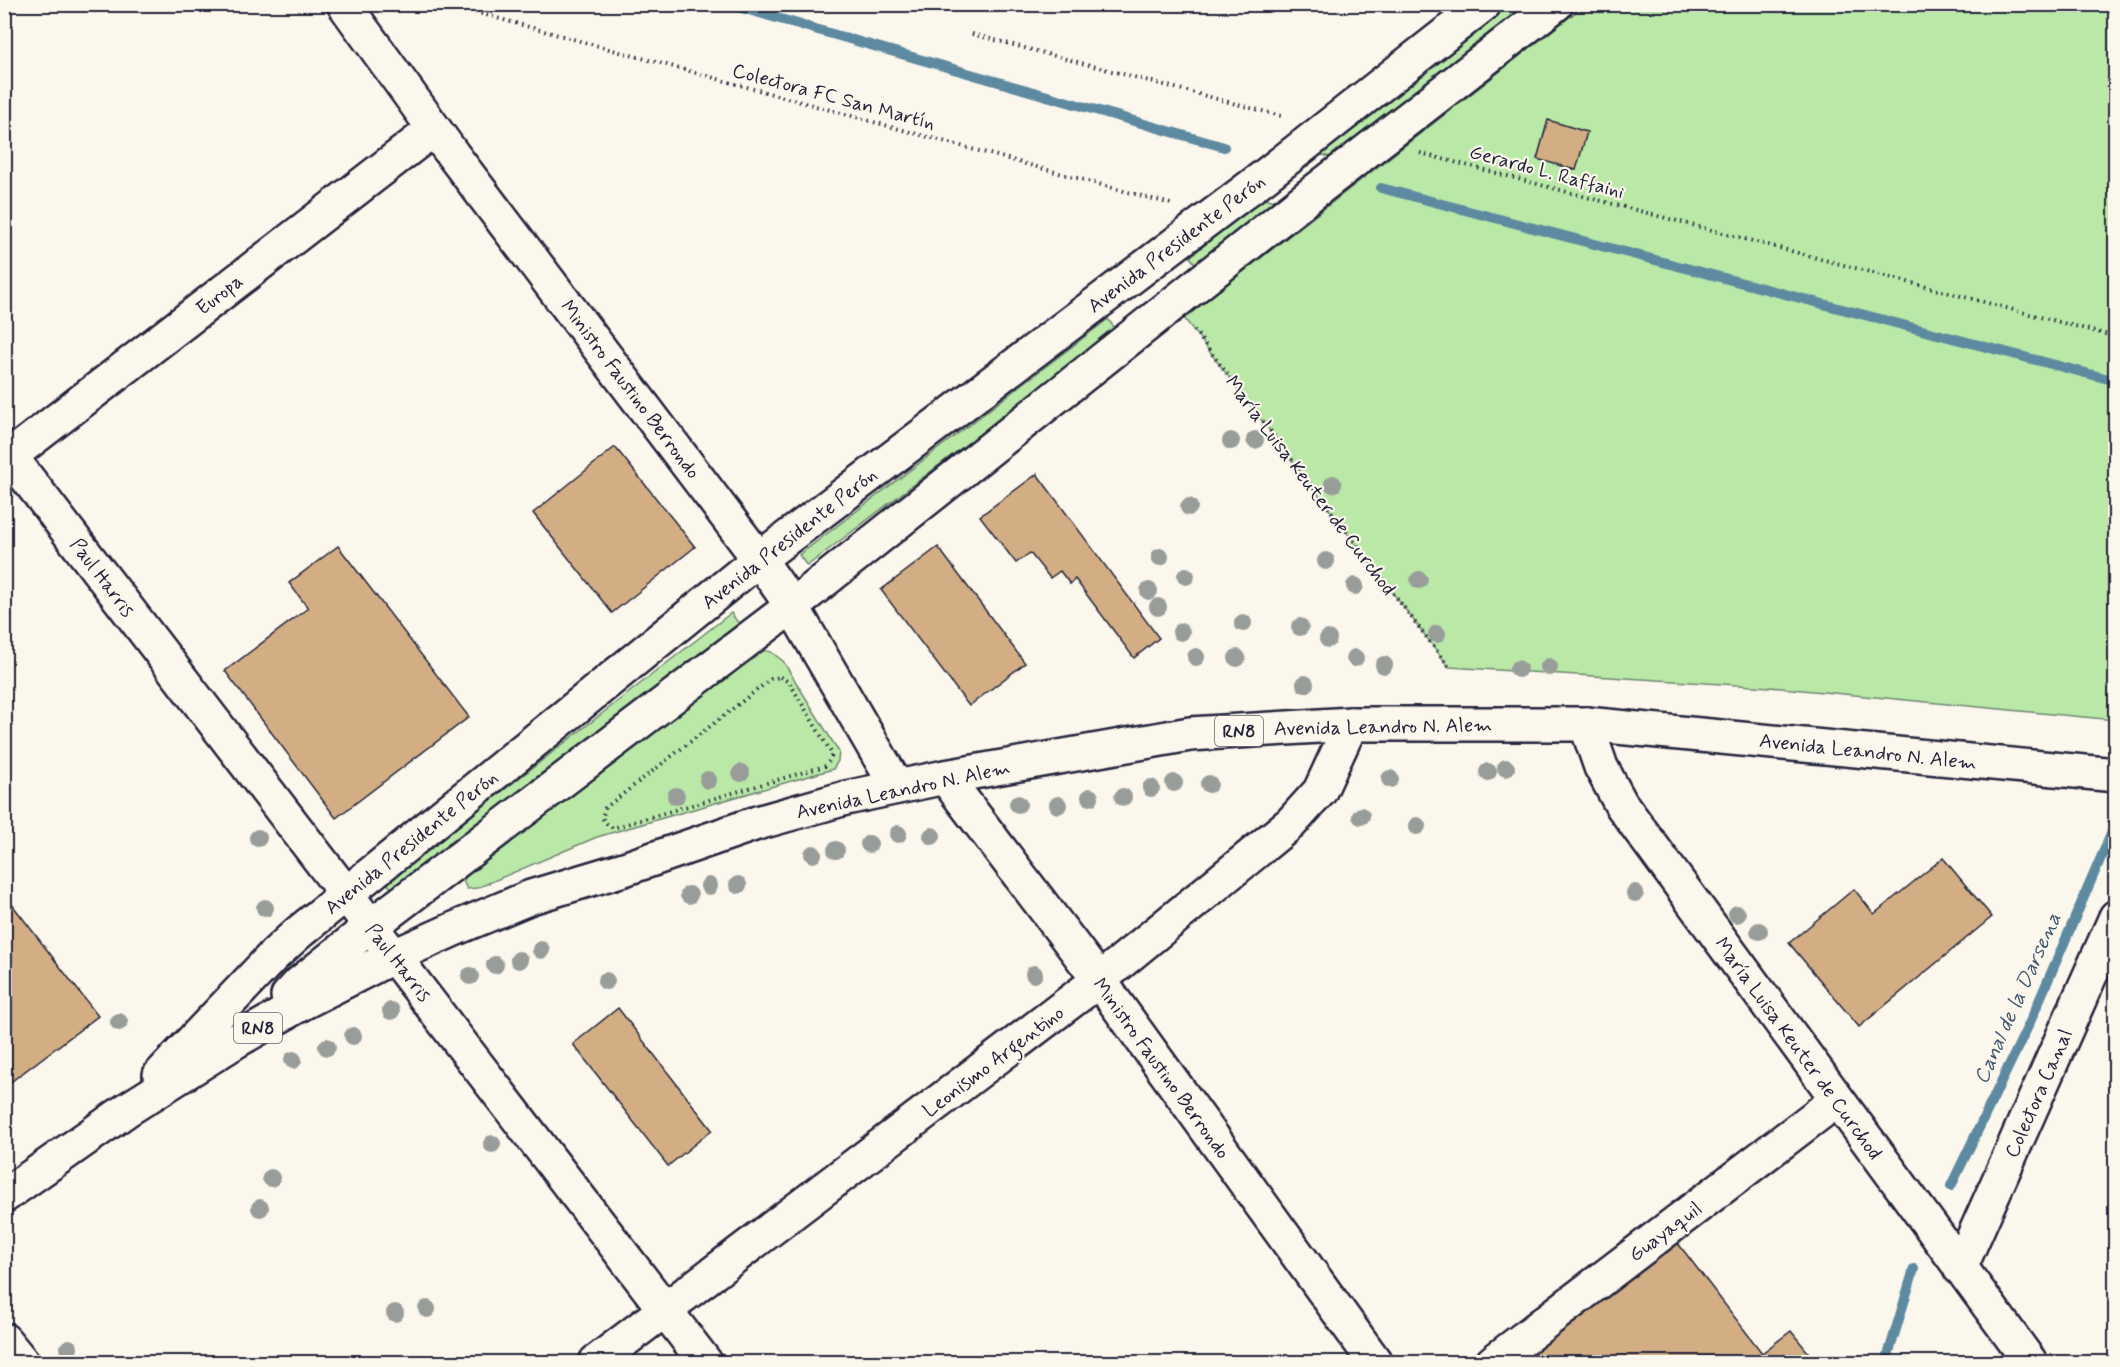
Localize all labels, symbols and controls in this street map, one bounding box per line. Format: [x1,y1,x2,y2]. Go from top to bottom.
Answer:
street label: Colectora FC San Martín [729,57,938,138]
street label: Gerardo L. Raffaini [1466,139,1627,206]
street label: Avenida Presidente Perón [1083,169,1271,320]
street label: Europa [191,268,249,322]
street label: Ministro Faustino Berrondo [553,295,706,485]
street label: María Luisa Keuter de Curchod [1218,370,1402,601]
street label: Avenida Presidente Perón [697,462,883,616]
street label: Paul Harris [63,533,141,623]
street label: Avenida Leandro N. Alem [1274,712,1492,743]
road number: RN8 [1215,716,1263,746]
street label: Avenida Leandro N. Alem [1758,728,1978,777]
street label: Avenida Leandro N. Alem [794,755,1013,826]
street label: Avenida Presidente Perón [320,765,504,922]
water label: Canal de la Darsena [1968,908,2068,1089]
street label: Paul Harris [359,918,437,1008]
street label: María Luisa Keuter de Curchod [1708,932,1888,1166]
street label: Ministro Faustino Berrondo [1086,973,1236,1165]
street label: Leonismo Argentino [918,1000,1071,1126]
road number: RN8 [234,1013,282,1043]
street label: Colectora Canal [1999,1025,2080,1162]
street label: Guayaquil [1624,1196,1708,1269]

